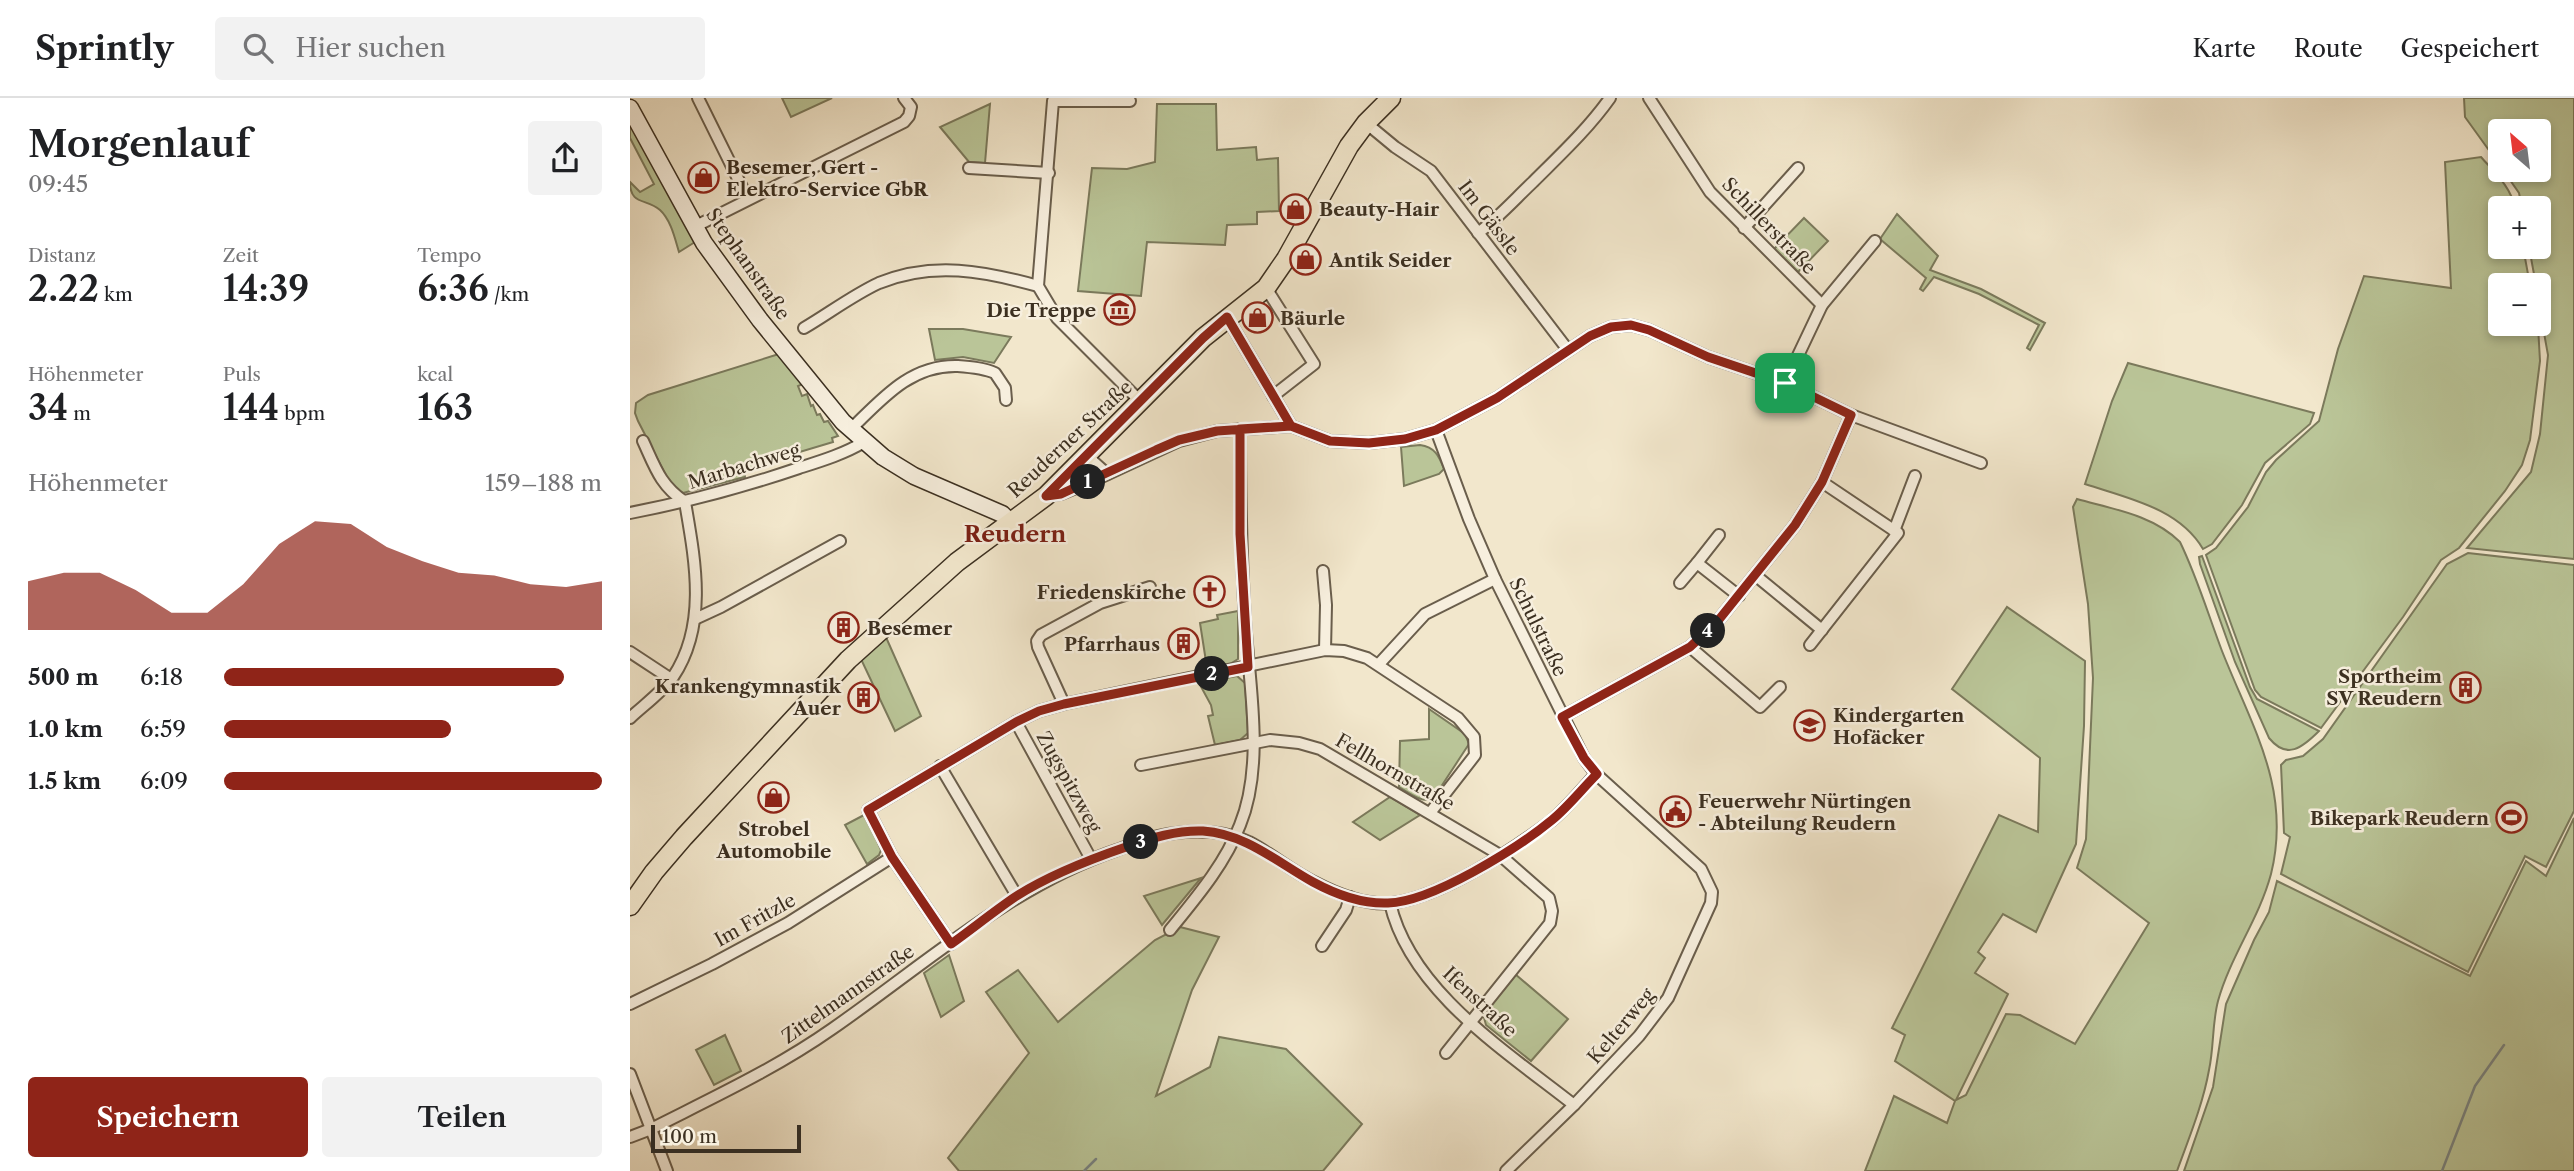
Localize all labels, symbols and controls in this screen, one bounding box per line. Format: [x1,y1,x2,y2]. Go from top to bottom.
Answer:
search box [215,17,705,80]
text: Sprintly [35,28,173,69]
icon: search [239,29,277,67]
text: Hier suchen [295,32,446,64]
text: Karte [2192,34,2256,63]
text: Route [2294,34,2363,63]
text: Gespeichert [2401,34,2539,63]
north arrow [2488,119,2552,182]
map controls [2488,119,2551,336]
text: Morgenlauf [28,120,251,167]
button: share [528,121,602,195]
place label: Besemer, Gert - Elektro-Service GbR [726,156,929,201]
shop icon: Besemer, Gert - Elektro-Service GbR [686,161,720,195]
text: 09:45 [28,170,88,198]
street label: Schillerstraße [1717,173,1821,279]
street label: Im Gässle [1453,176,1525,260]
shop icon: Beauty-Hair [1279,192,1313,226]
button: + [2488,196,2551,259]
place label: Beauty-Hair [1319,198,1440,221]
street label: Stephanstraße [701,204,795,324]
shop icon: Antik Seider [1289,243,1323,277]
text: Distanz [28,244,96,267]
text: Zeit [223,244,259,267]
text: Tempo [417,244,481,267]
place label: Antik Seider [1328,249,1452,272]
text: 2.22 [28,267,99,310]
text: 14:39 [223,267,309,310]
text: 6:36 [417,267,489,310]
button: − [2488,273,2551,336]
text: km [99,283,133,306]
text: /km [489,283,529,306]
museum icon: Die Treppe [1102,293,1136,327]
place label: Die Treppe [986,299,1096,322]
shop icon: Bäurle [1240,301,1274,335]
place label: Bäurle [1280,307,1345,330]
pin [1755,353,1815,413]
text: Höhenmeter [28,363,144,386]
text: Puls [223,363,261,386]
text: kcal [417,363,453,386]
icon: arrive [1766,364,1804,402]
street label: Reuderner Straße [1003,376,1137,502]
text: 34 [28,386,68,429]
text: 144 [223,386,279,429]
text: 163 [417,386,473,429]
text: m [68,402,91,425]
text: bpm [279,402,325,425]
street label: Marbachweg [685,438,804,494]
pin: 1 [1070,464,1106,500]
text: Höhenmeter [28,469,168,497]
text: 159–188 m [485,469,602,497]
text: 1 [1083,470,1092,493]
district label: Reudern [964,520,1067,548]
street label: Schulstraße [1504,574,1572,680]
church icon: Friedenskirche [1192,575,1226,609]
place label: Friedenskirche [1037,581,1186,604]
building icon: Besemer [827,611,861,645]
pin: 4 [1690,614,1726,648]
place label: Besemer [867,617,953,640]
text: 4 [1702,619,1713,642]
building icon: Pfarrhaus [1166,627,1200,661]
place label: Pfarrhaus [1064,633,1160,656]
pin: 2 [1194,656,1230,692]
text: 2 [1206,662,1217,685]
text: 500 m [28,663,99,691]
text: 6:18 [140,663,183,691]
place label: Sportheim SV Reudern [2326,665,2442,710]
building icon: Sportheim SV Reudern [2448,670,2482,704]
place label: Krankengymnastik Auer [655,675,842,720]
building icon: Krankengymnastik Auer [847,680,881,714]
place label: Kindergarten Hofäcker [1833,704,1964,749]
school or university icon: Kindergarten Hofäcker [1793,709,1827,743]
text: 1.0 km [28,715,103,743]
text: 6:59 [140,715,186,743]
street label: Zugspitzweg [1032,727,1107,838]
street label: Fellhornstraße [1331,729,1459,815]
text: 1.5 km [28,767,101,795]
text: 6:09 [140,767,188,795]
shop icon: Strobel Automobile [757,781,791,815]
place label: Feuerwehr Nürtingen - Abteilung Reudern [1698,790,1911,835]
public building icon: Feuerwehr Nürtingen - Abteilung Reudern [1658,795,1692,829]
sports icon: Bikepark Reudern [2495,801,2529,835]
place label: Bikepark Reudern [2310,807,2489,830]
place label: Strobel Automobile [716,818,831,863]
pin: 3 [1124,824,1158,860]
text: 3 [1135,830,1146,853]
street label: Im Fritzle [711,888,799,952]
street label: Zittelmannstraße [777,940,919,1048]
street label: Ifenstraße [1438,962,1522,1042]
street label: Kelterweg [1583,983,1660,1069]
button: Speichern [28,1077,308,1157]
button: Teilen [322,1077,602,1157]
scale bar [651,1122,802,1154]
text: 100 m [662,1125,717,1148]

